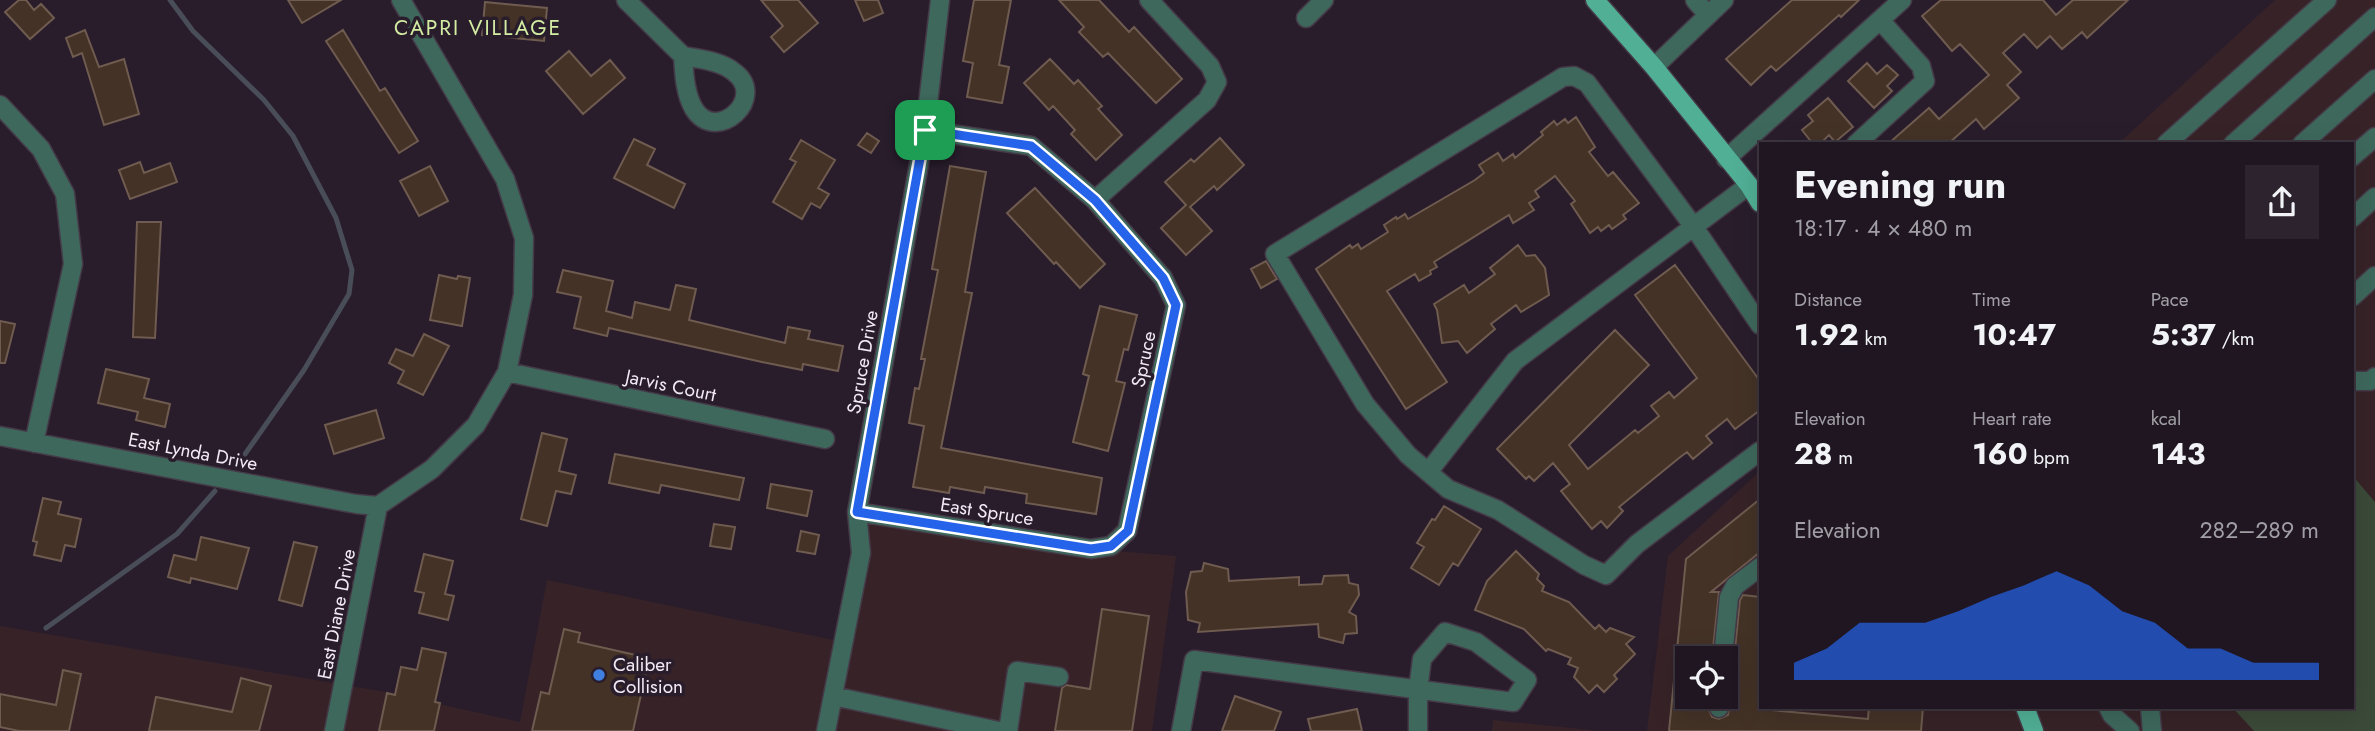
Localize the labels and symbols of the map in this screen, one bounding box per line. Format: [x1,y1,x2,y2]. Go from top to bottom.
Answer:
district label: CAPRI VILLAGE [394,13,562,43]
pin [895,100,955,160]
street label: Spruce Drive [840,308,885,416]
street label: Spruce [1124,328,1163,390]
street label: Jarvis Court [620,362,719,408]
street label: East Lynda Drive [126,426,260,477]
street label: East Spruce [938,491,1036,532]
street label: East Diane Drive [311,546,362,682]
place label: Caliber Collision [613,651,683,700]
marker: Caliber Collision [591,667,607,683]

